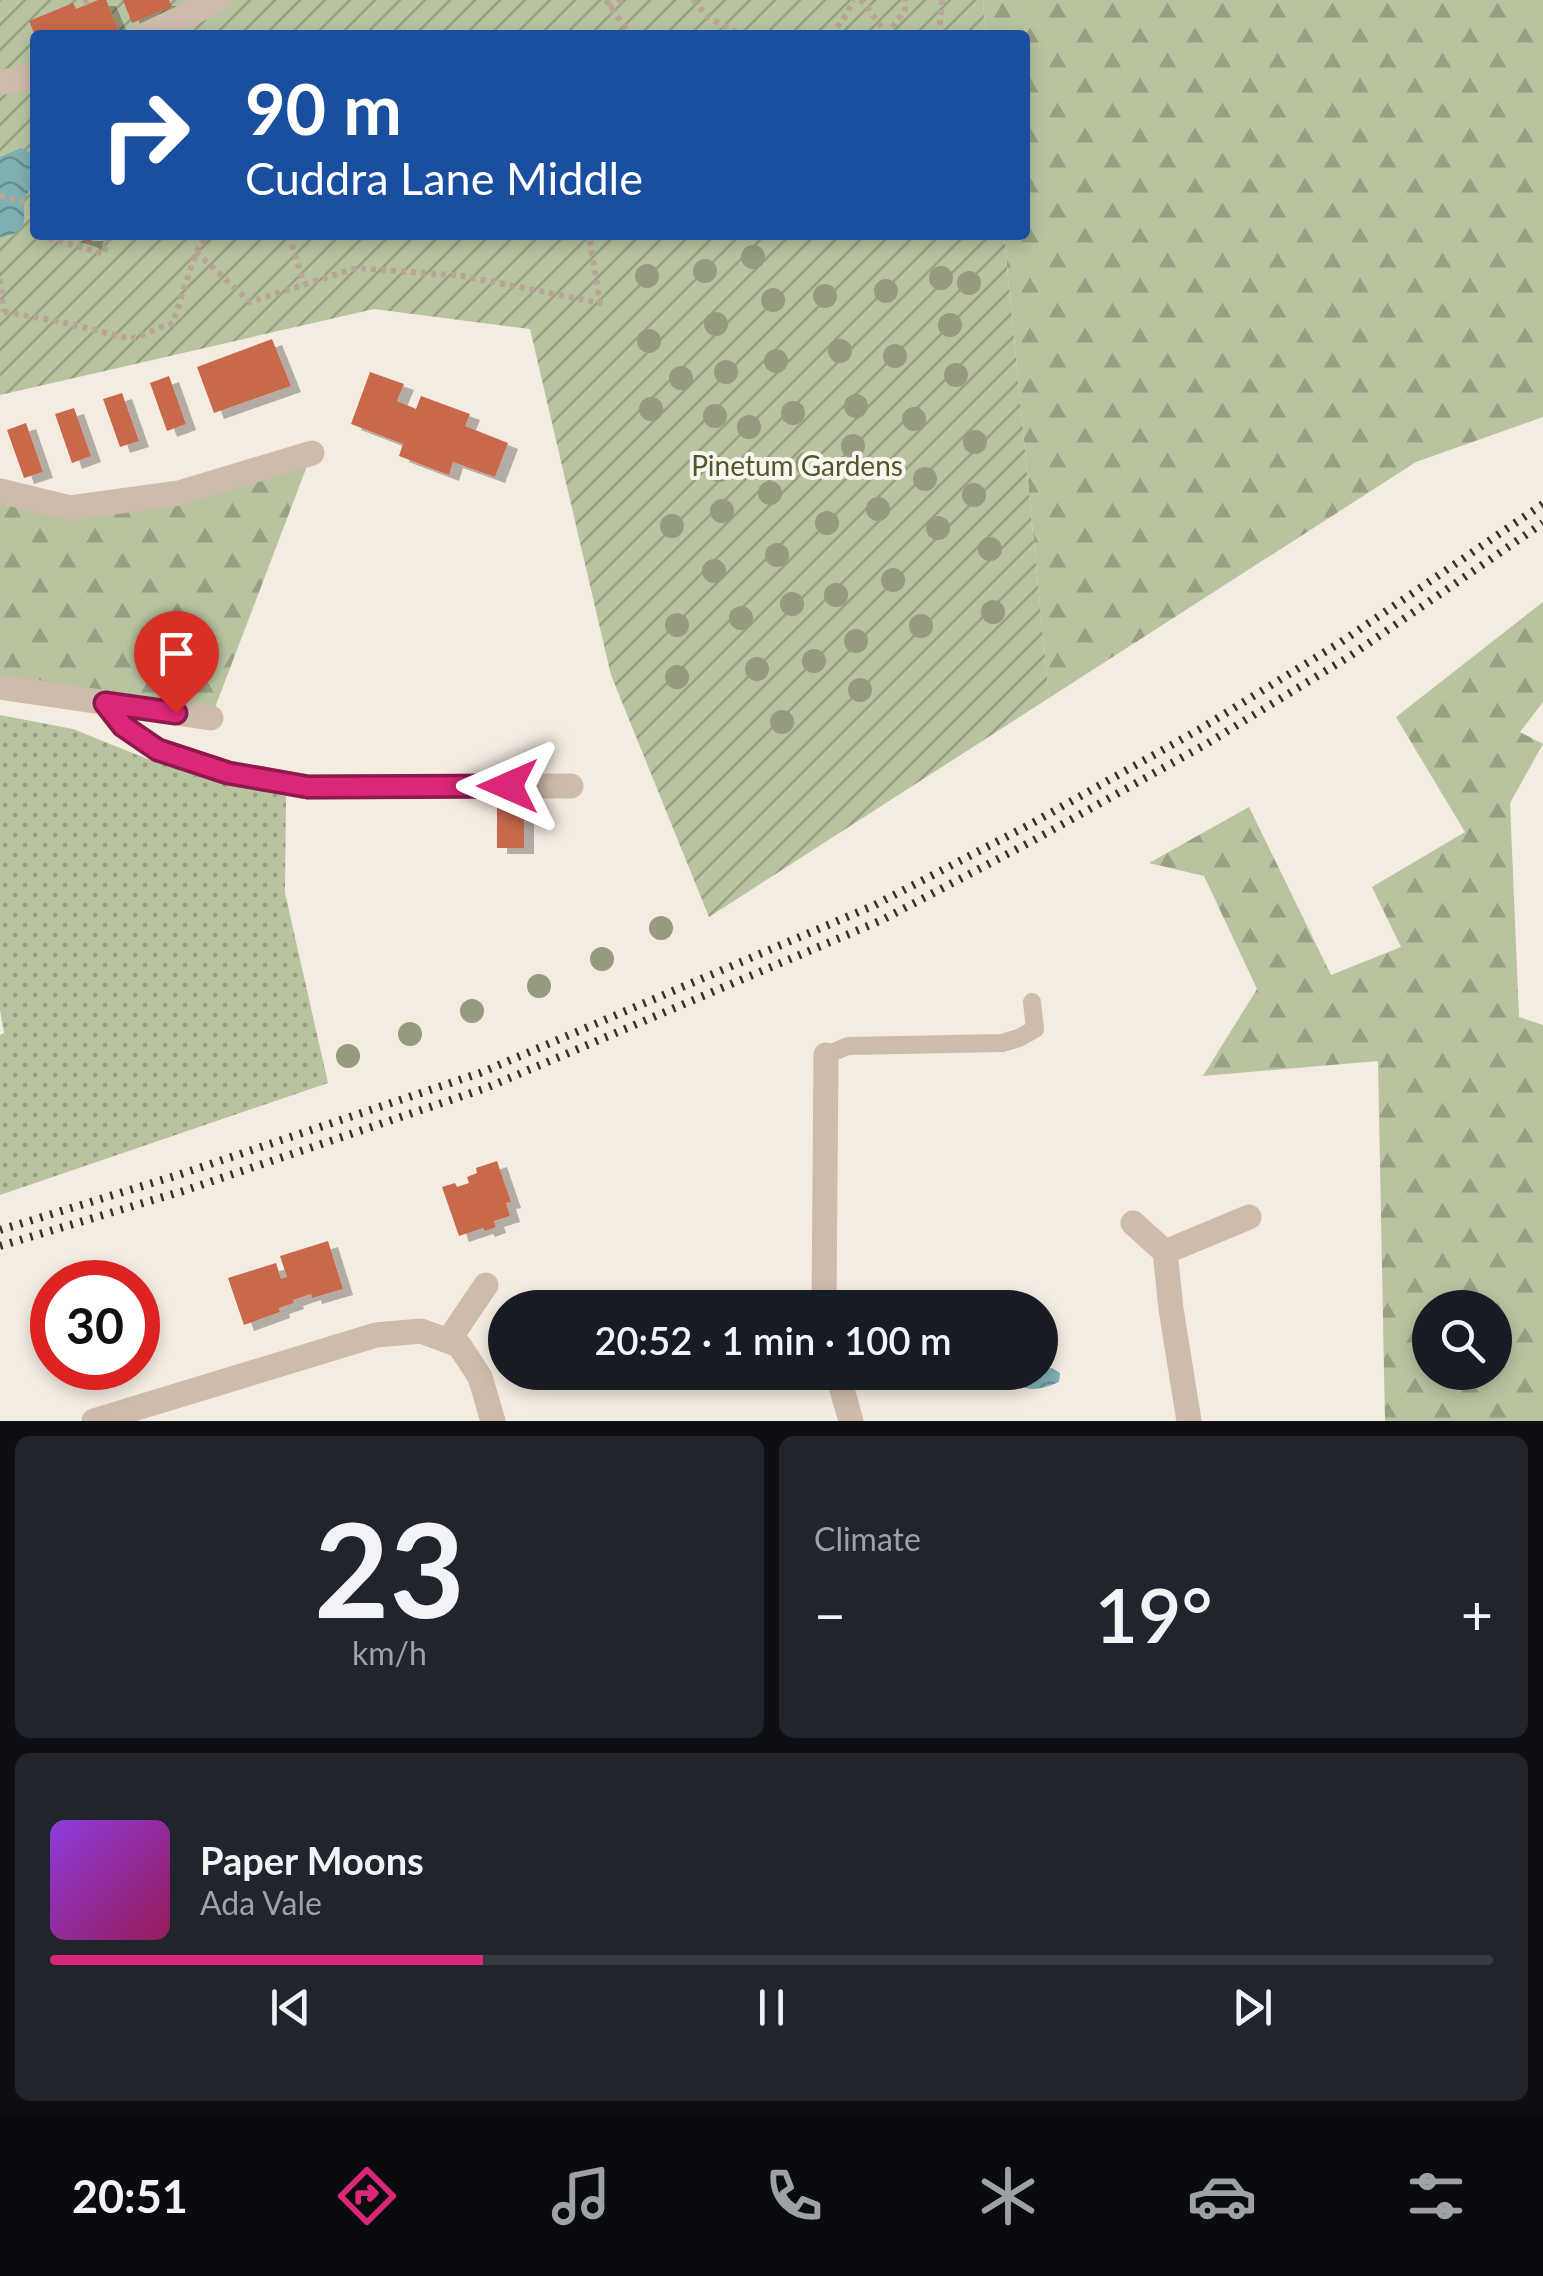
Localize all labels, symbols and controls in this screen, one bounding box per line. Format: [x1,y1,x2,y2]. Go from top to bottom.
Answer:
text: 90 m [245,66,402,150]
icon: right [80,70,210,200]
text: Cuddra Lane Middle [245,151,643,205]
park label: Pinetum Gardens [691,448,903,482]
pin [134,611,219,714]
icon: arrive [149,626,204,681]
position arrow [456,734,560,838]
speed limit sign: 30 [30,1260,160,1390]
map controls [1412,1290,1512,1390]
button: search [1412,1290,1512,1390]
text: 20:52 · 1 min · 100 m [595,1317,951,1363]
text: 23 [314,1490,465,1646]
text: Climate [814,1519,921,1558]
text: 19° [1094,1569,1213,1659]
text: − [814,1581,846,1647]
text: + [1461,1581,1493,1647]
text: km/h [352,1633,427,1672]
text: Paper Moons [200,1837,424,1883]
text: Ada Vale [200,1883,322,1922]
icon: previous [263,1980,318,2035]
icon: pause [744,1980,799,2035]
icon: next [1225,1980,1280,2035]
icon: directions [332,2161,402,2231]
icon: music [546,2161,616,2231]
icon: phone [759,2161,829,2231]
icon: climate [973,2161,1043,2231]
icon: car [1187,2161,1257,2231]
icon: filters [1401,2161,1471,2231]
text: 20:51 [72,2169,188,2223]

